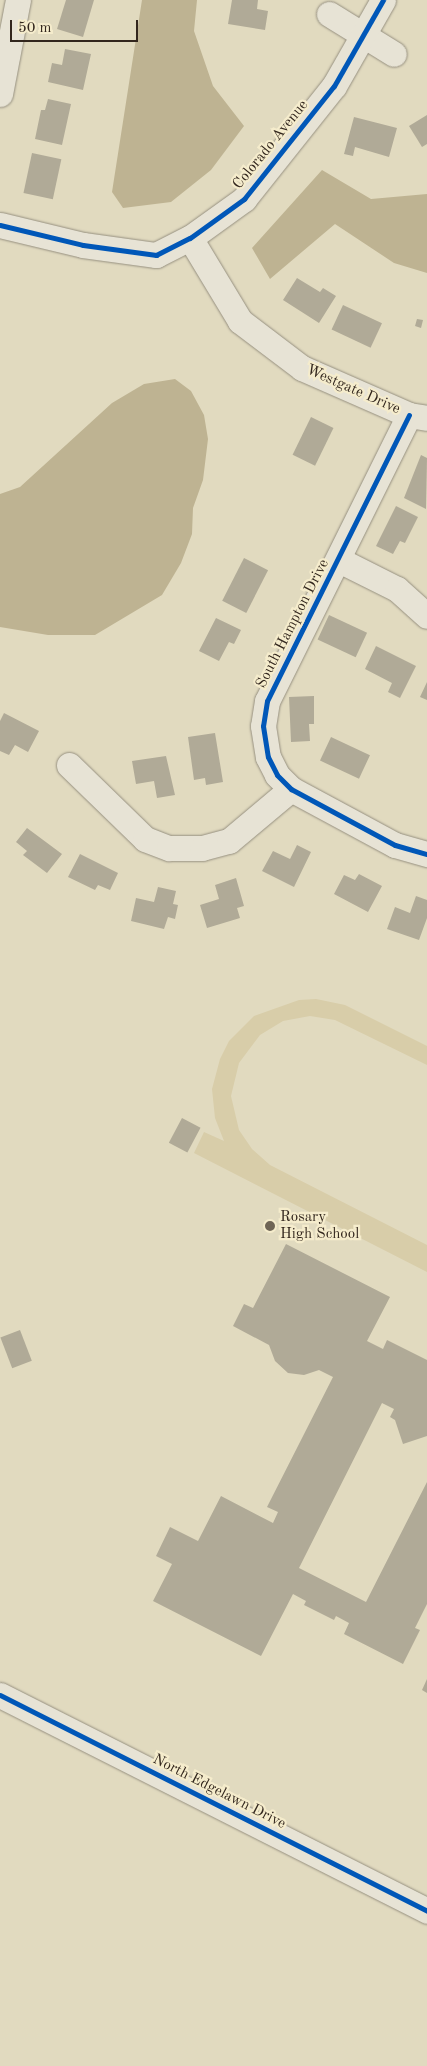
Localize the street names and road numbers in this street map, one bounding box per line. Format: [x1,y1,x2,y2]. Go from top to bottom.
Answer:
street label: Colorado Avenue [230,97,312,193]
street label: Westgate Drive [303,361,403,419]
street label: South Hampton Drive [253,557,333,691]
street label: North Edgelawn Drive [149,1751,289,1833]

